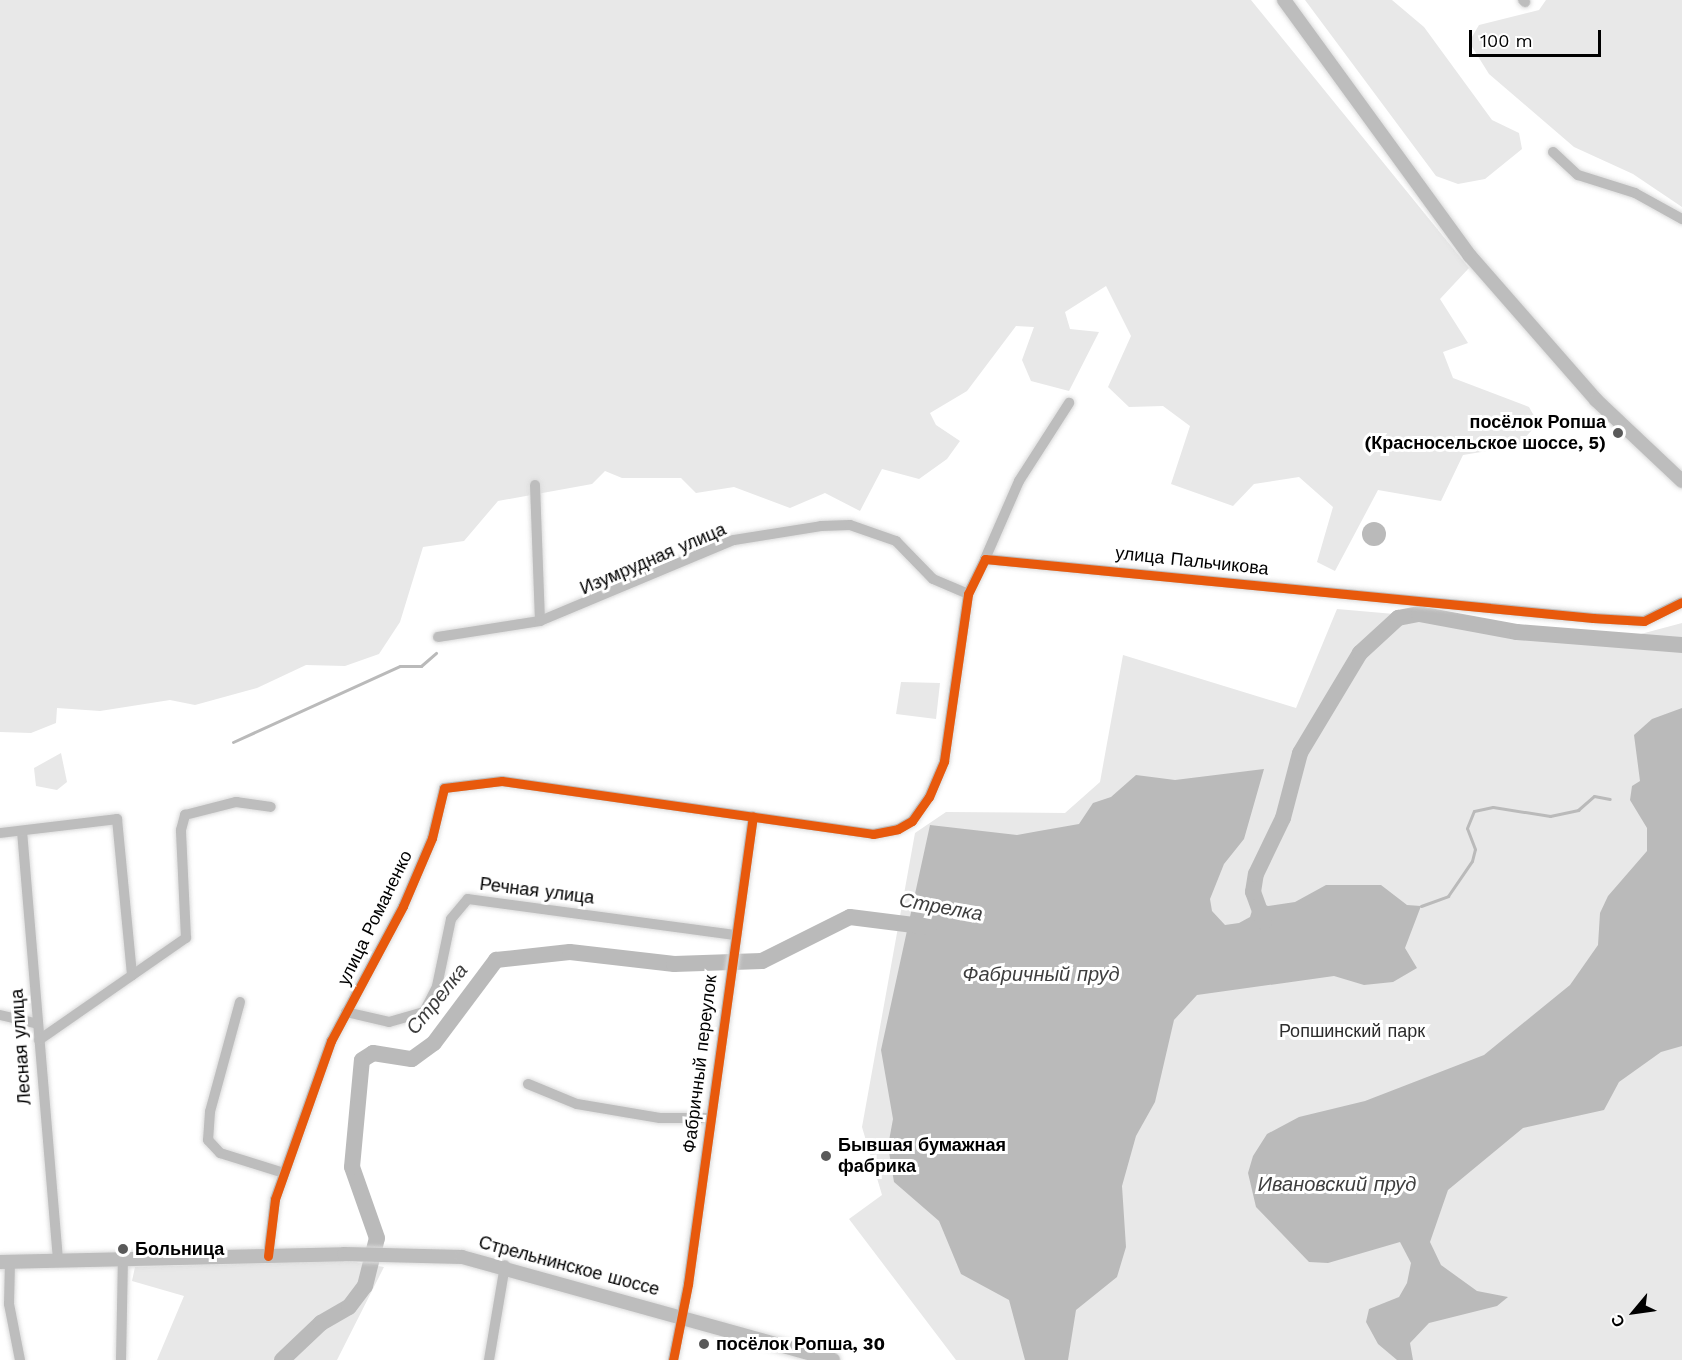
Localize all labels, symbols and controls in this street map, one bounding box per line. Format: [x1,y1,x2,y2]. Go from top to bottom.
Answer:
scale bar [1472,18,1604,56]
text: 100 m [1480,30,1533,51]
place label: посёлок Ропша (Красносельское шоссе, 5) [1364,412,1606,454]
marker: посёлок Ропша (Красносельское шоссе, 5) [1611,426,1625,440]
street label: Изумрудная улица [577,519,729,599]
street label: улица Пальчикова [1114,542,1270,580]
street label: улица Романенко [333,847,417,989]
street label: Речная улица [478,873,596,909]
water label: Стрелка [897,888,985,926]
water label: Стрелка [401,959,473,1039]
water label: Фабричный пруд [963,962,1119,986]
street label: Фабричный переулок [678,974,722,1154]
street label: Лесная улица [6,988,36,1106]
park label: Ропшинский парк [1279,1020,1425,1042]
place label: Бывшая бумажная фабрика [838,1135,1006,1178]
marker: Бывшая бумажная фабрика [819,1149,833,1163]
water label: Ивановский пруд [1258,1172,1416,1196]
street label: Стрельнинское шоссе [476,1231,662,1301]
place label: Больница [135,1238,224,1260]
marker: Больница [116,1242,130,1256]
north arrow [1604,1282,1664,1342]
text: С [1607,1311,1629,1331]
place label: посёлок Ропша, 30 [716,1333,885,1355]
marker: посёлок Ропша, 30 [697,1337,711,1351]

